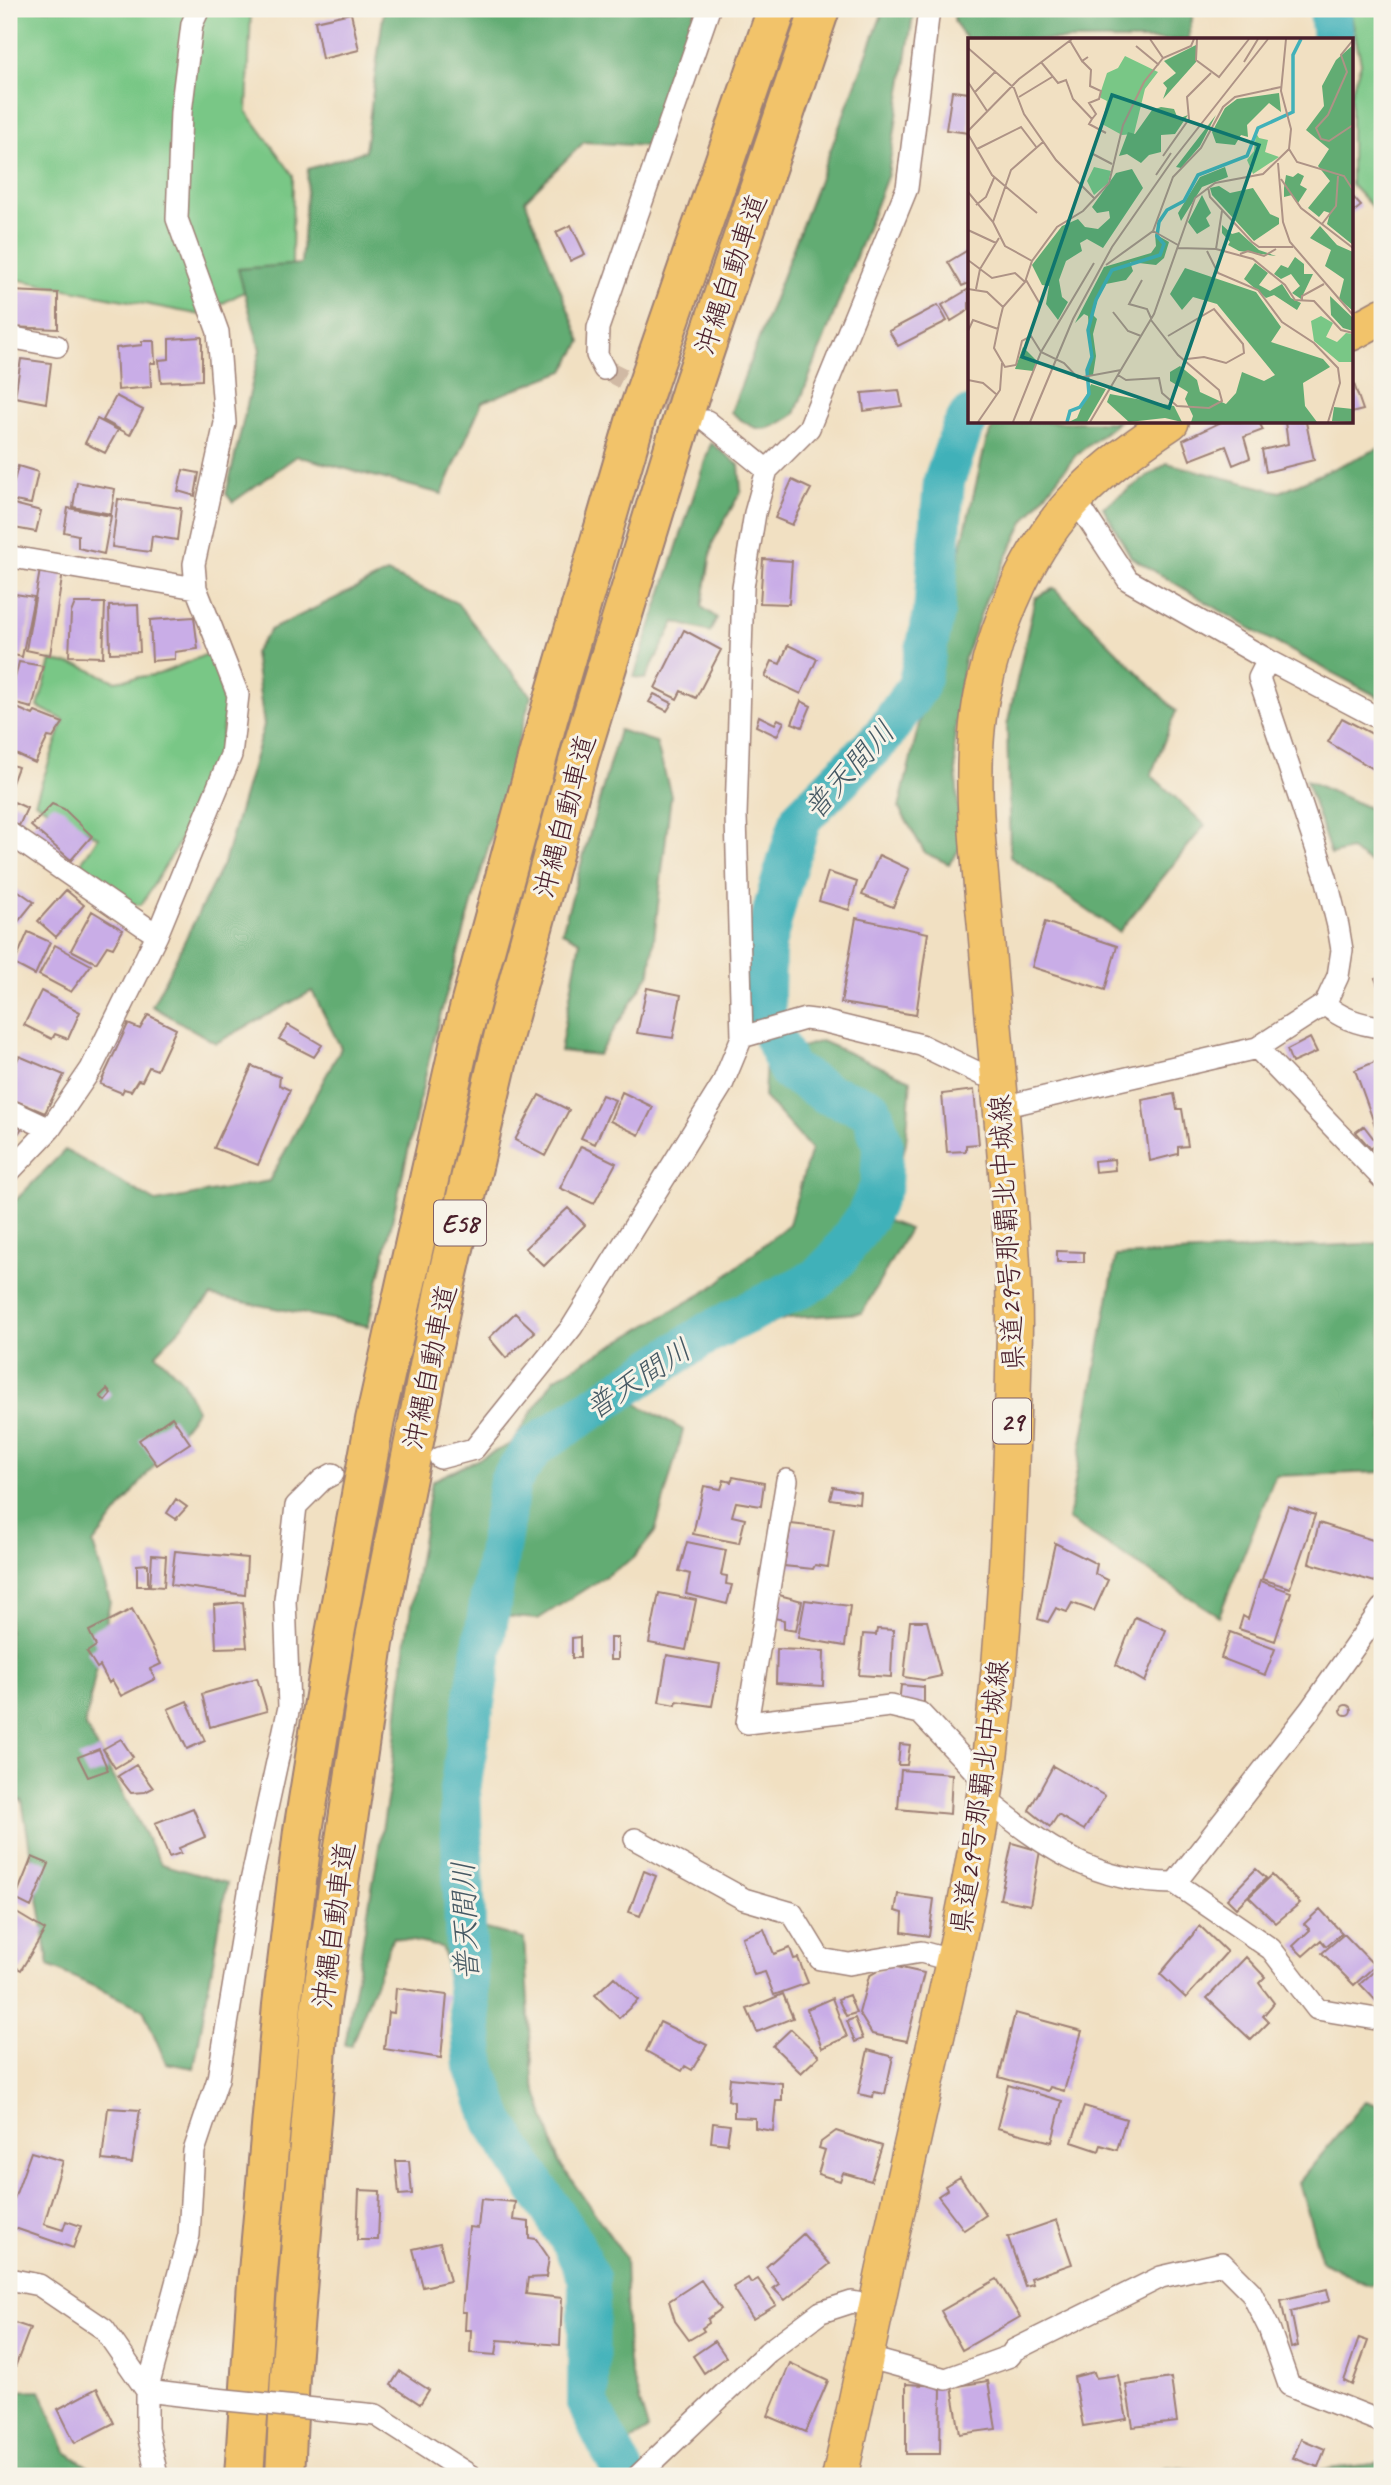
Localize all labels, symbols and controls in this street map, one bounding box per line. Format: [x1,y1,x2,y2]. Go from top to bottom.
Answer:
inset map [968,38,1352,424]
street label: 沖縄自動車道 [687,189,774,359]
water label: 普天間川 [795,713,903,827]
street label: 沖縄自動車道 [526,730,603,902]
street label: 県道29号那覇北中城線 [982,1094,1031,1372]
road number: E58 [434,1200,486,1246]
street label: 沖縄自動車道 [395,1281,464,1453]
water label: 普天間川 [577,1330,699,1428]
road number: 29 [993,1398,1031,1444]
street label: 県道29号那覇北中城線 [943,1657,1016,1937]
street label: 沖縄自動車道 [304,1839,363,2011]
water label: 普天間川 [444,1860,486,1982]

